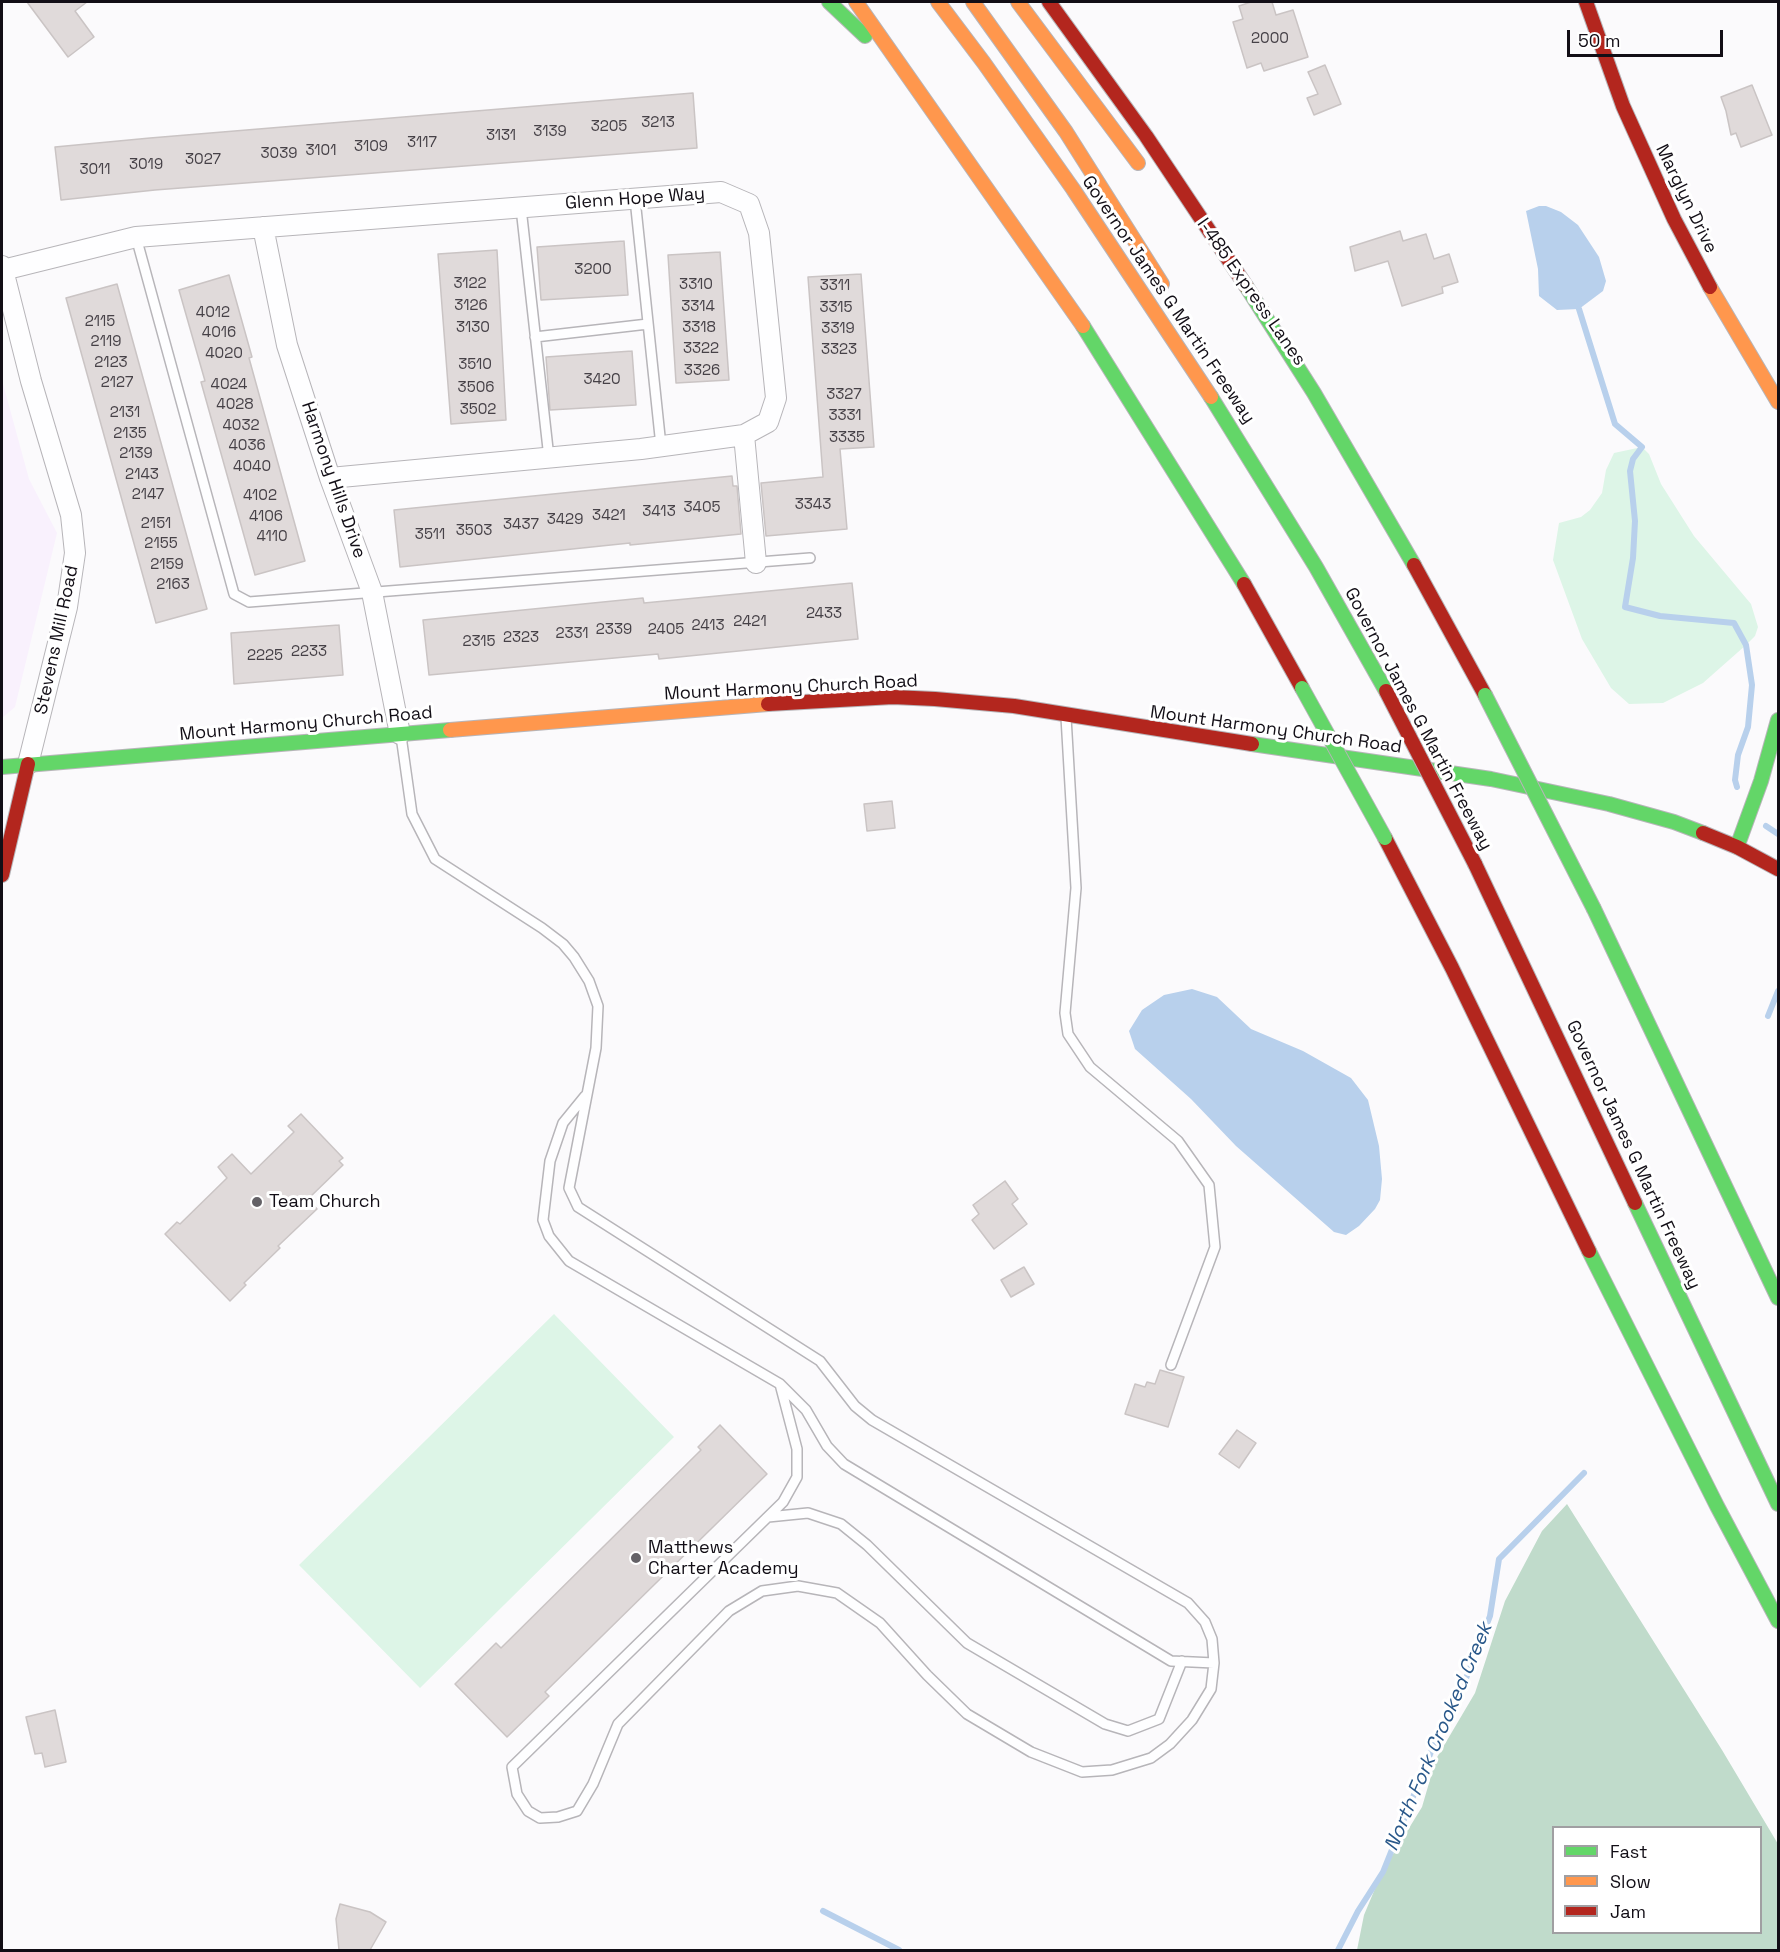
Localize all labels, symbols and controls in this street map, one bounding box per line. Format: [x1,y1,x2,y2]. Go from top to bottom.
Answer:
scale bar [1570,18,1726,56]
text: 50 m [1578,29,1620,52]
house number: 2000 [1251,30,1289,48]
house number: 3213 [641,114,675,132]
house number: 3205 [591,118,627,136]
house number: 3139 [533,123,567,141]
house number: 3131 [486,127,516,145]
house number: 3117 [407,134,437,152]
house number: 3109 [354,138,388,156]
street label: Marglyn Drive [1650,141,1722,257]
house number: 3101 [306,142,336,160]
house number: 3039 [261,145,297,163]
house number: 3027 [185,151,221,169]
house number: 3019 [129,156,163,174]
house number: 3011 [79,161,111,179]
street label: Governor James G Martin Freeway [1077,172,1259,428]
street label: Glenn Hope Way [564,183,706,215]
street label: I-485 Express Lanes [1192,214,1310,370]
house number: 3200 [574,261,612,279]
house number: 3122 [453,275,487,293]
house number: 3310 [679,276,713,294]
house number: 3311 [820,277,850,295]
house number: 3126 [454,297,488,315]
house number: 3314 [681,298,715,316]
house number: 3315 [819,299,853,317]
house number: 4012 [196,304,230,322]
house number: 2115 [85,313,115,331]
house number: 3130 [456,319,490,337]
house number: 3318 [682,319,716,337]
house number: 3319 [821,320,855,338]
house number: 4016 [202,324,236,342]
house number: 2119 [91,333,121,351]
house number: 3322 [683,340,719,358]
house number: 3323 [821,341,857,359]
house number: 4020 [205,345,243,363]
house number: 2123 [94,354,128,372]
house number: 3510 [458,356,492,374]
house number: 3326 [684,362,720,380]
house number: 3420 [583,371,621,389]
house number: 2127 [101,374,133,392]
house number: 4024 [211,376,247,394]
house number: 3506 [458,379,494,397]
house number: 3327 [826,386,862,404]
house number: 4028 [216,396,254,414]
street label: Harmony Hills Drive [296,399,370,561]
house number: 3502 [460,401,496,419]
house number: 2131 [110,404,140,422]
house number: 3331 [828,407,862,425]
house number: 4032 [222,417,260,435]
house number: 2135 [113,425,147,443]
house number: 3335 [829,429,865,447]
house number: 4036 [228,437,266,455]
house number: 2139 [119,445,153,463]
house number: 4040 [233,458,271,476]
house number: 2143 [125,466,159,484]
house number: 2147 [132,486,164,504]
house number: 4102 [243,487,277,505]
house number: 3343 [795,496,831,514]
house number: 3405 [683,499,721,517]
house number: 3413 [642,503,676,521]
house number: 3421 [592,507,626,525]
house number: 4106 [249,508,283,526]
house number: 3429 [547,511,583,529]
house number: 2151 [141,515,171,533]
house number: 3437 [503,516,539,534]
house number: 3503 [456,522,492,540]
house number: 3511 [415,526,445,544]
house number: 4110 [256,528,288,546]
house number: 2155 [144,535,178,553]
house number: 2159 [150,556,184,574]
street label: Stevens Mill Road [31,563,83,717]
house number: 2163 [156,576,190,594]
street label: Governor James G Martin Freeway [1339,584,1497,854]
house number: 2433 [806,605,842,623]
house number: 2421 [733,613,767,631]
house number: 2413 [692,617,724,635]
house number: 2339 [596,621,632,639]
house number: 2405 [648,621,684,639]
house number: 2331 [555,625,589,643]
house number: 2323 [503,629,539,647]
house number: 2315 [462,633,496,651]
house number: 2233 [291,643,327,661]
house number: 2225 [247,647,283,665]
street label: Mount Harmony Church Road [664,671,918,705]
street label: Mount Harmony Church Road [179,702,433,746]
street label: Mount Harmony Church Road [1149,702,1403,758]
street label: Governor James G Martin Freeway [1561,1017,1705,1293]
place label: Team Church [269,1191,381,1213]
marker: Team Church [250,1195,264,1209]
place label: Matthews Charter Academy [648,1537,799,1580]
marker: Matthews Charter Academy [629,1551,643,1565]
water label: North Fork Crooked Creek [1380,1619,1498,1855]
legend [1552,1826,1762,1934]
text: Fast [1610,1840,1647,1863]
text: Slow [1610,1870,1651,1893]
text: Jam [1610,1900,1646,1923]

